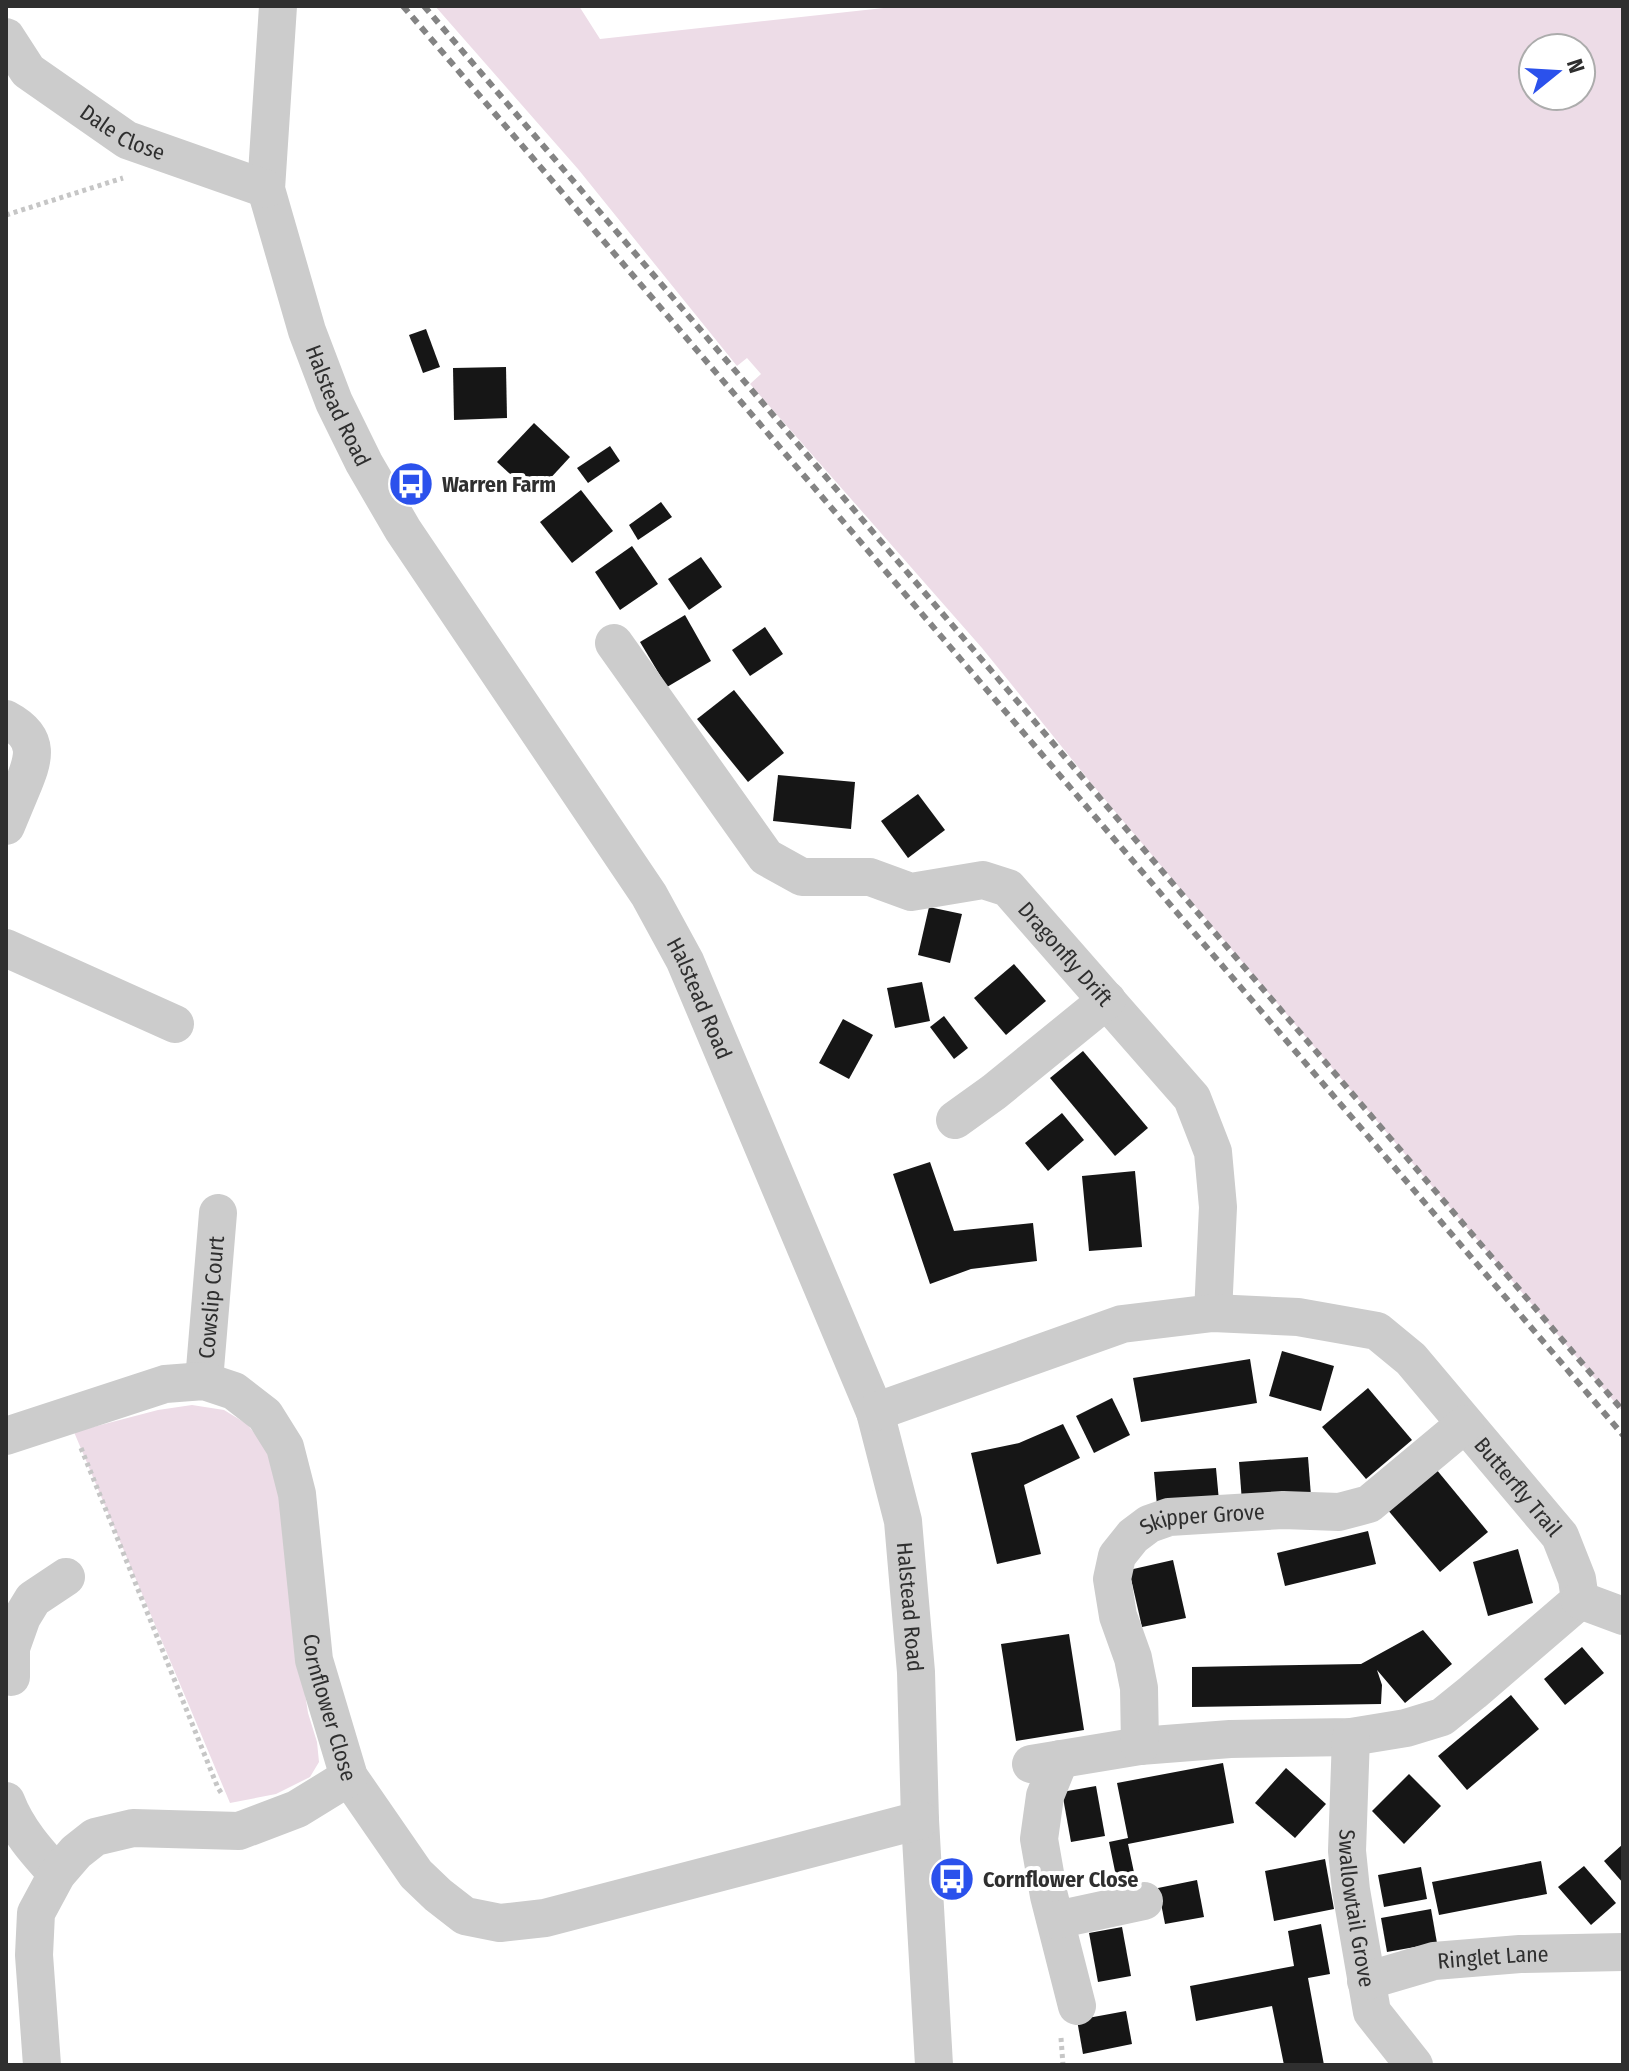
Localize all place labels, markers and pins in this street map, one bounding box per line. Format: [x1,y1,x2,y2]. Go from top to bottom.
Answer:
bus stop icon: Warren Farm [387,460,435,508]
place label: Warren Farm [442,471,556,498]
bus stop icon: Cornflower Close [928,1855,976,1903]
place label: Cornflower Close [983,1866,1138,1893]

